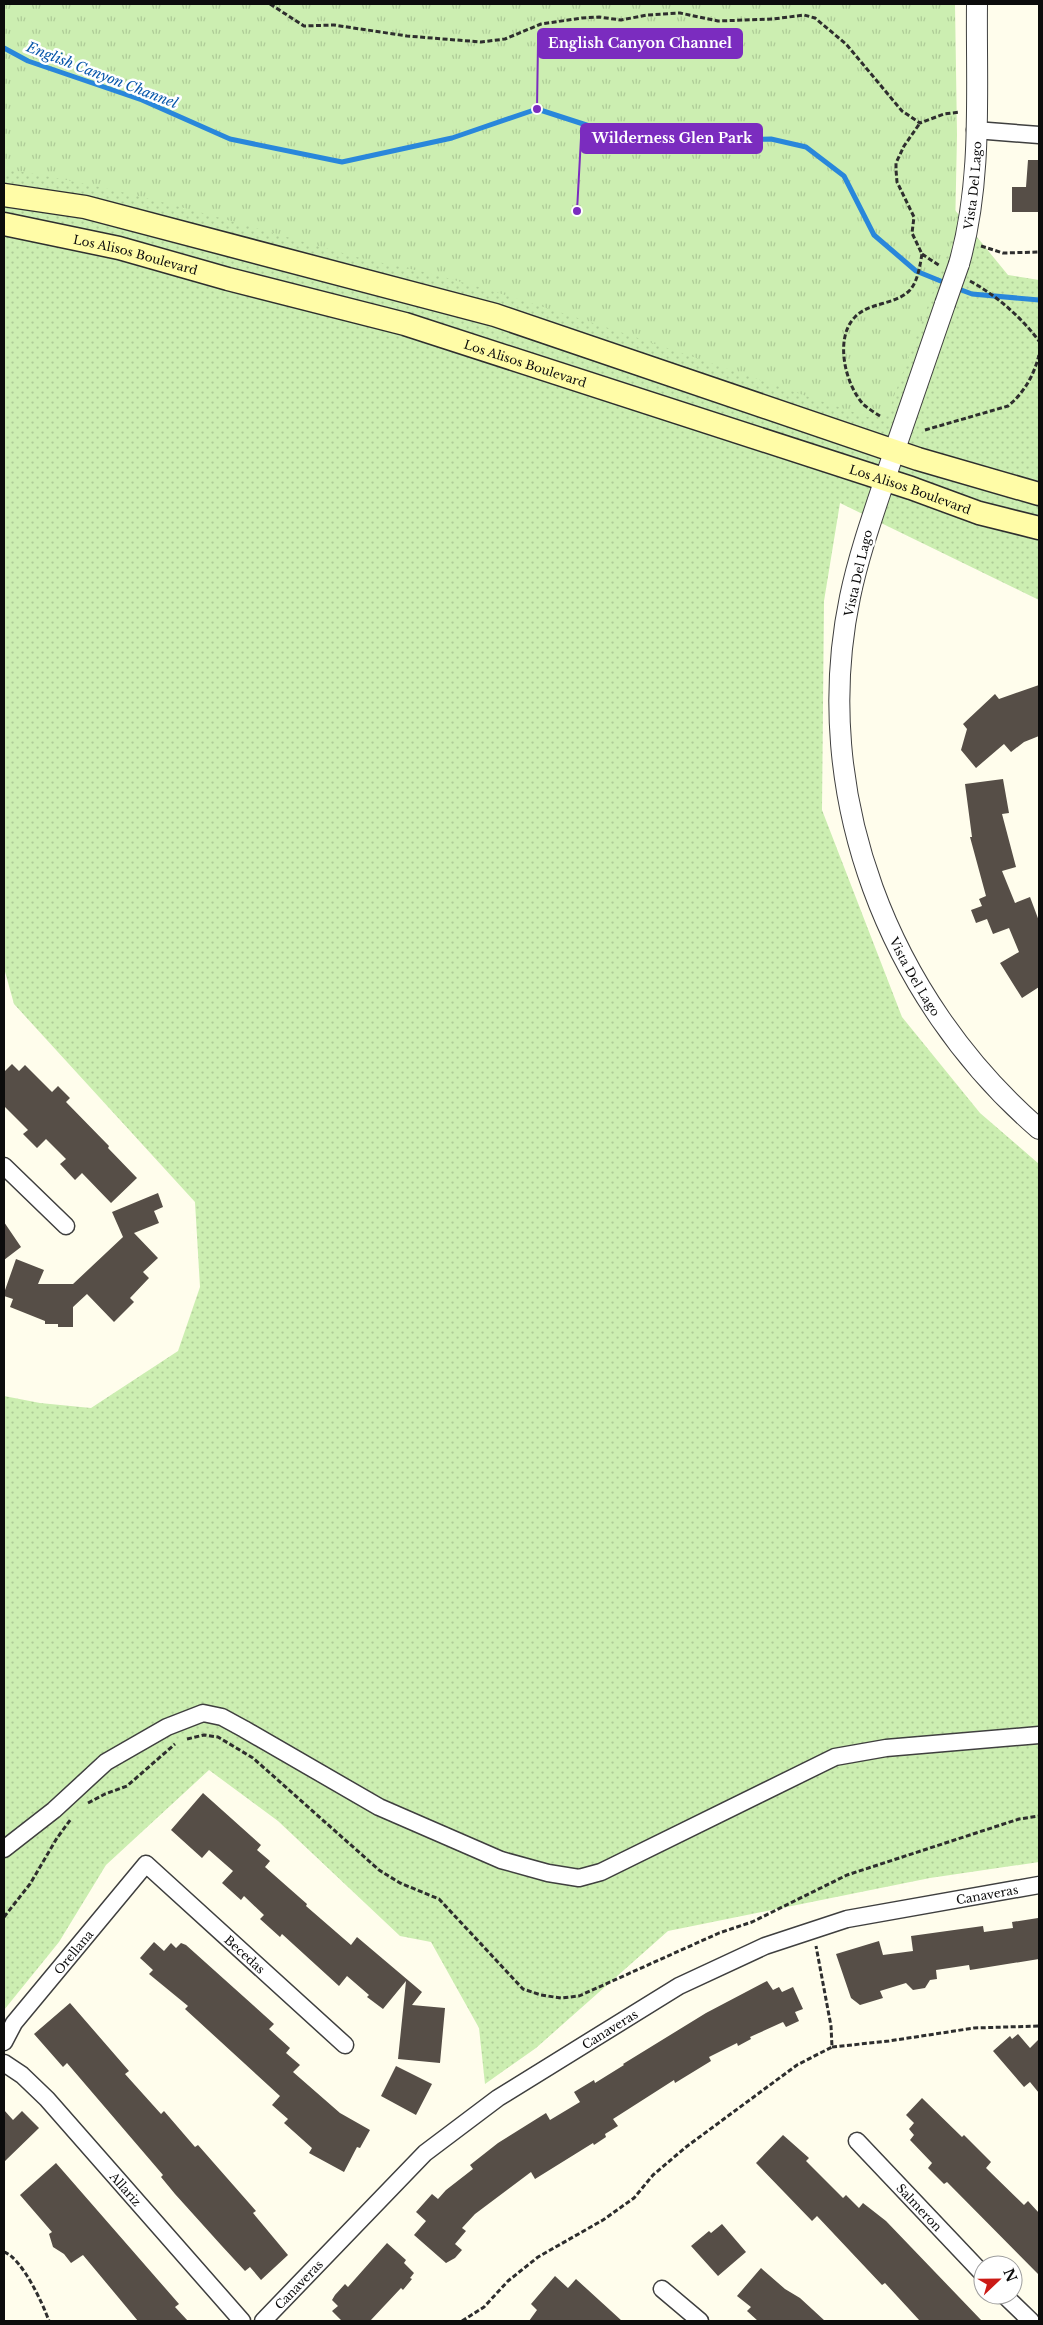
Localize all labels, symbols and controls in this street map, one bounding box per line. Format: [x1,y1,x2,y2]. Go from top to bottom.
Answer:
callout: English Canyon Channel [538,29,742,58]
text: English Canyon Channel [548,34,732,52]
water label: English Canyon Channel [23,37,181,112]
callout: Wilderness Glen Park [581,124,762,153]
text: Wilderness Glen Park [591,129,753,147]
street label: Vista Del Lago [960,141,984,232]
street label: Los Alisos Boulevard [72,231,199,277]
street label: Los Alisos Boulevard [462,336,589,390]
street label: Los Alisos Boulevard [848,461,973,517]
street label: Vista Del Lago [841,528,875,619]
street label: Vista Del Lago [886,934,944,1019]
street label: Canaveras [955,1881,1019,1907]
street label: Orellana [50,1926,96,1977]
street label: Becedas [222,1932,268,1976]
street label: Canaveras [579,2006,640,2052]
street label: Allariz [106,2168,145,2209]
street label: Salmeron [894,2180,946,2234]
north arrow [973,2255,1023,2305]
street label: Canaveras [271,2256,326,2312]
text: N [999,2266,1021,2285]

